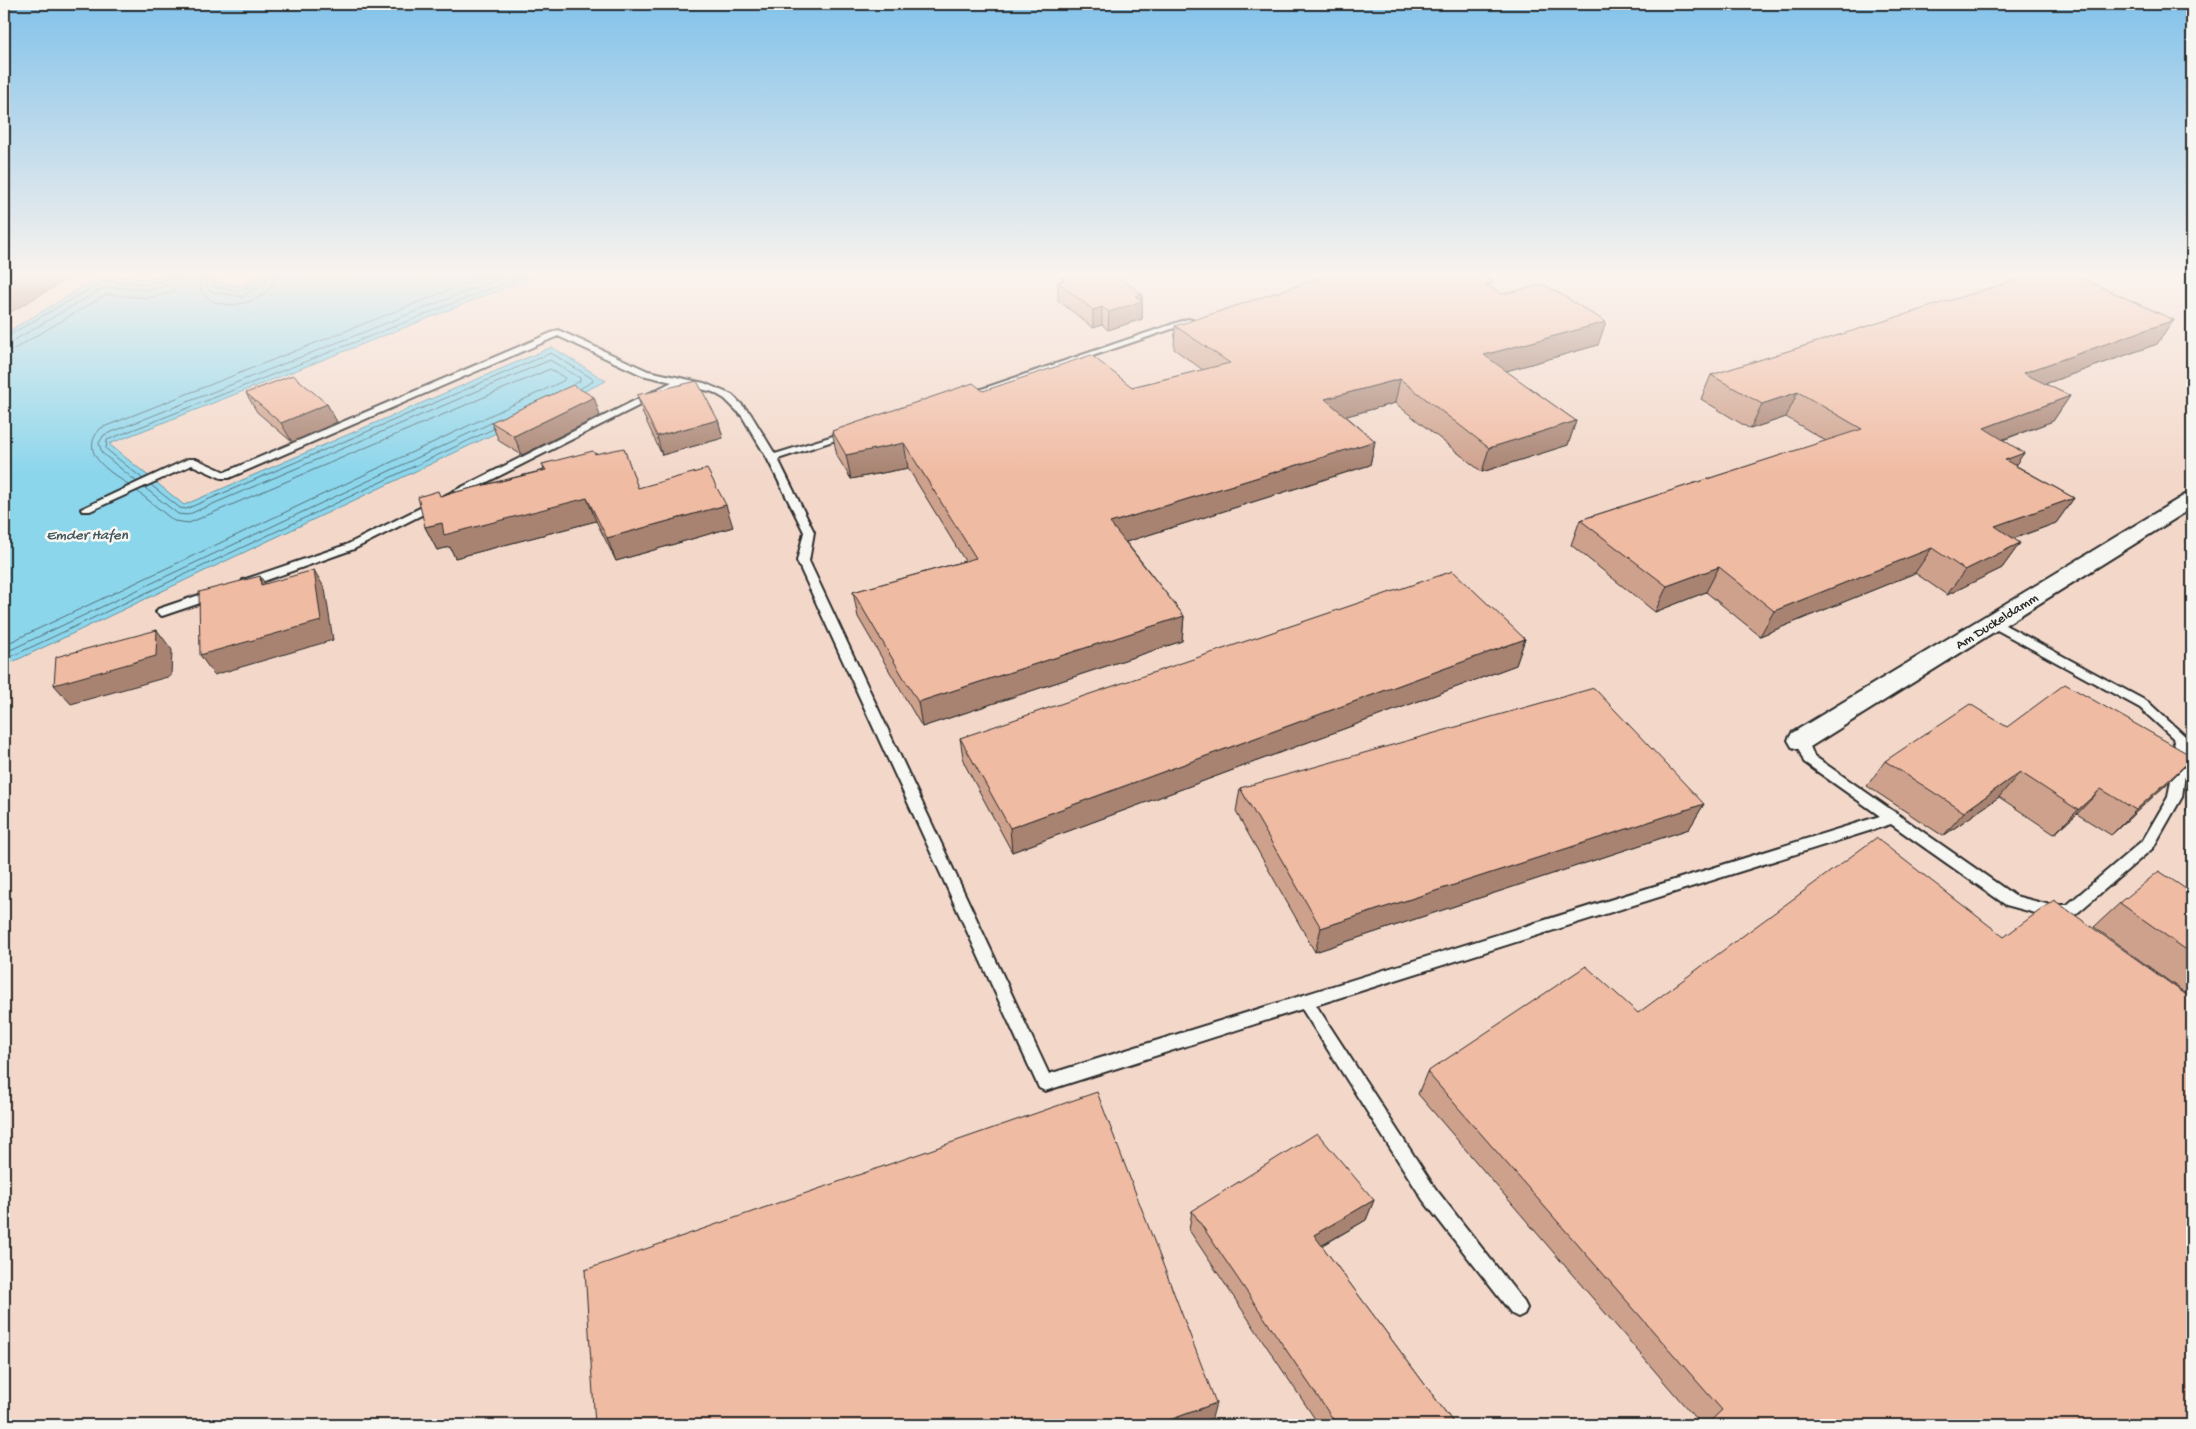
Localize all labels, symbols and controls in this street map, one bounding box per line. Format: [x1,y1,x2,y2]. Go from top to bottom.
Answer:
water label: Emder Hafen [46,527,129,545]
street label: Am Duckeldamm [1953,590,2042,654]

